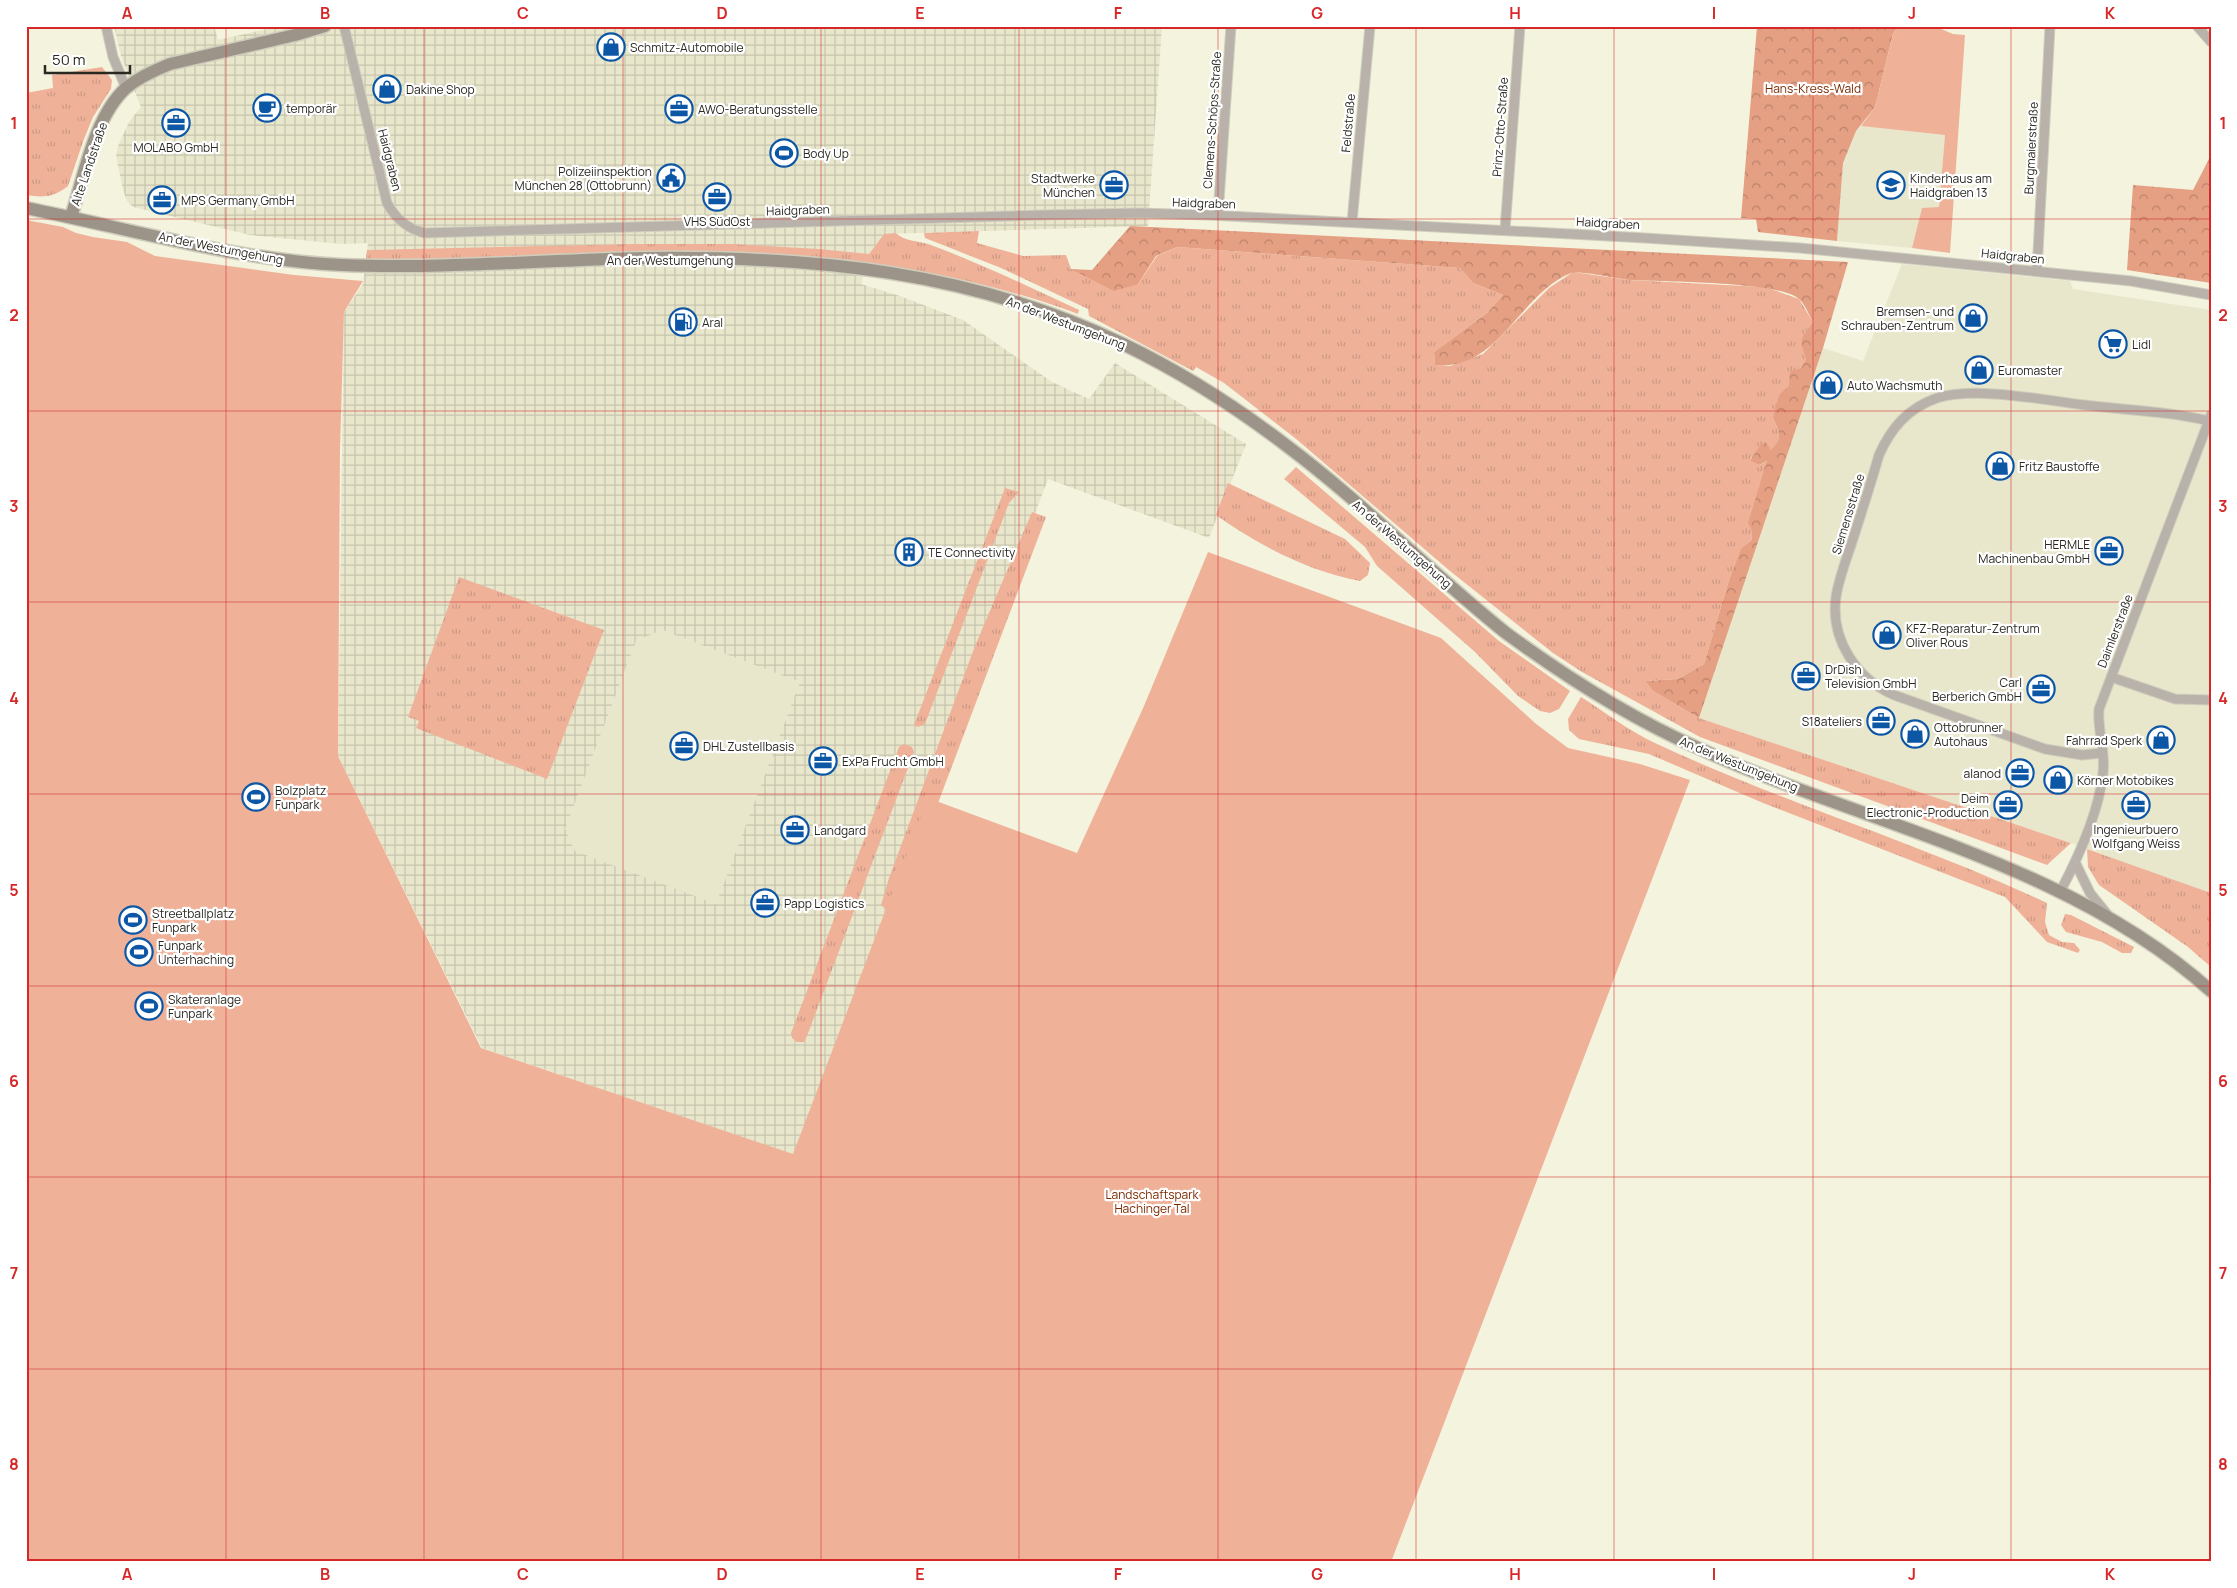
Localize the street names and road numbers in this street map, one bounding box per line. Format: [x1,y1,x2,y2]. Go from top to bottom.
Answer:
street label: Clemens-Schöps-Straße [1199,51,1225,189]
street label: Prinz-Otto-Straße [1488,77,1512,177]
street label: Feldstraße [1337,93,1359,153]
street label: Burgmaierstraße [2020,101,2042,195]
street label: Alte Landstraße [67,120,111,208]
street label: Haidgraben [374,127,406,193]
street label: Haidgraben [1172,193,1236,213]
street label: Haidgraben [766,200,830,220]
street label: Haidgraben [1576,213,1640,233]
street label: An der Westumgehung [157,228,285,268]
street label: Haidgraben [1980,244,2046,268]
street label: An der Westumgehung [607,252,733,269]
street label: An der Westumgehung [1004,292,1128,354]
street label: Siemensstraße [1828,472,1868,556]
street label: An der Westumgehung [1349,496,1455,592]
street label: Daimlerstraße [2093,592,2137,670]
street label: An der Westumgehung [1677,732,1801,796]

